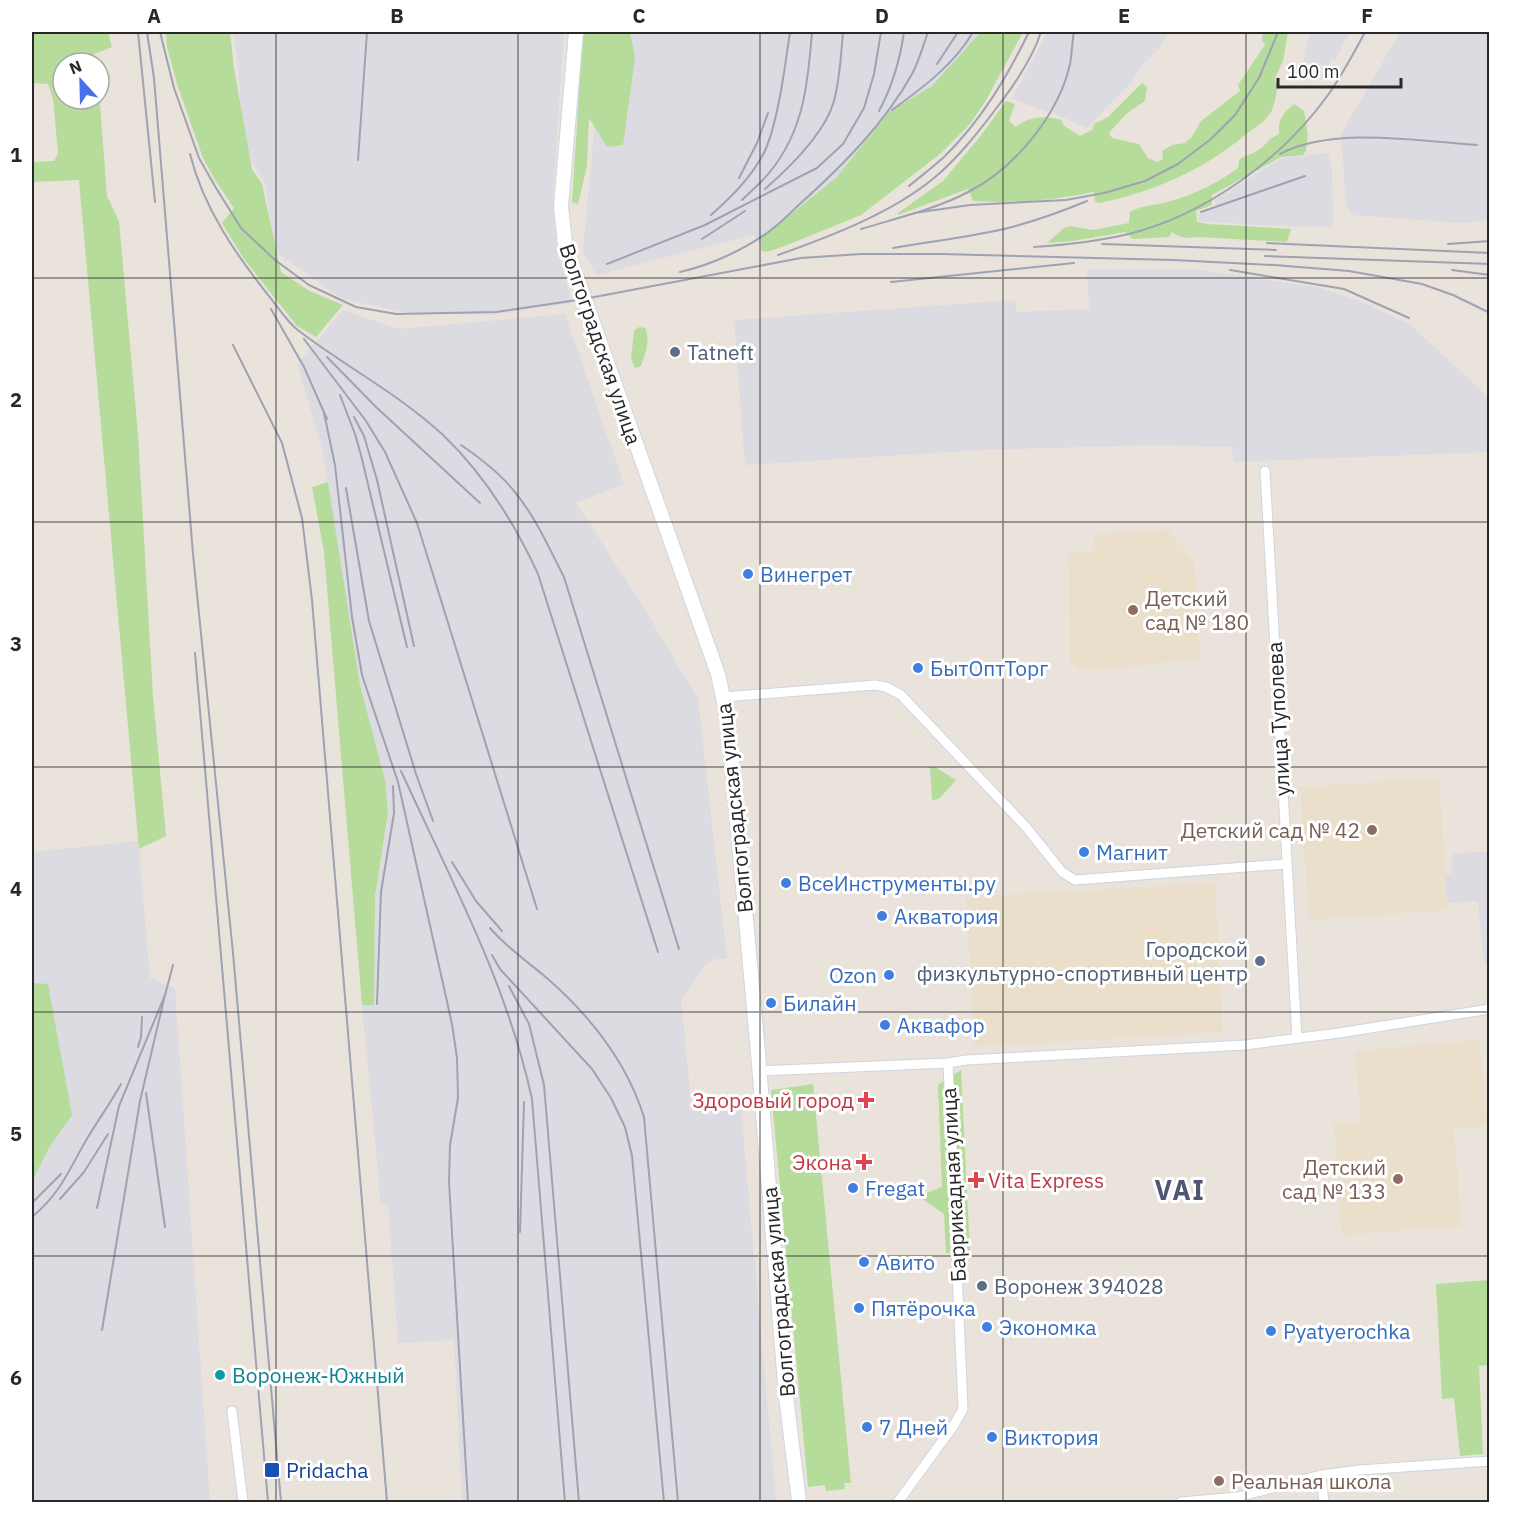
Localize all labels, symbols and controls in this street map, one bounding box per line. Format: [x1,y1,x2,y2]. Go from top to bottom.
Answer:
text: A [147,2,161,29]
text: B [390,2,404,29]
text: C [632,2,646,29]
text: D [875,2,889,29]
text: E [1118,2,1130,29]
text: F [1361,2,1373,29]
north arrow [51,51,111,111]
scale bar [1278,51,1401,89]
text: N [66,56,85,79]
text: 100 m [1287,60,1339,83]
text: 1 [10,141,22,168]
street label: Волгоградская улица [553,240,649,448]
place label: Tatneft [687,338,754,366]
marker: Tatneft [668,345,682,359]
text: 2 [10,386,22,413]
place label: Винегрет [760,560,853,588]
marker: Винегрет [741,567,755,581]
place label: Детский сад № 180 [1145,584,1249,636]
marker: Детский сад № 180 [1126,603,1140,617]
text: 3 [10,630,22,657]
street label: улица Туполева [1260,641,1296,797]
place label: БытОптТорг [930,654,1048,682]
marker: БытОптТорг [911,661,925,675]
street label: Волгоградская улица [709,702,759,914]
place label: Детский сад № 42 [1181,816,1360,844]
marker: Детский сад № 42 [1365,823,1379,837]
place label: Магнит [1096,838,1168,866]
marker: Магнит [1077,845,1091,859]
place label: ВсеИнструменты.ру [798,869,996,897]
text: 4 [10,875,22,902]
marker: ВсеИнструменты.ру [779,876,793,890]
place label: Акватория [894,902,999,930]
marker: Акватория [875,909,889,923]
place label: Городской физкультурно-спортивный центр [917,935,1248,987]
marker: Городской физкультурно-спортивный центр [1253,954,1267,968]
place label: Ozon [829,961,877,989]
marker: Ozon [882,968,896,982]
place label: Билайн [783,989,856,1017]
marker: Билайн [764,996,778,1010]
place label: Аквафор [897,1011,985,1039]
marker: Аквафор [878,1018,892,1032]
place label: Здоровый город [692,1086,854,1114]
street label: Баррикадная улица [934,1087,972,1283]
marker: Здоровый город [859,1093,873,1107]
text: 5 [10,1120,22,1147]
place label: Экона [792,1148,852,1176]
place label: Детский сад № 133 [1282,1153,1386,1205]
marker: Экона [857,1155,871,1169]
place label: Vita Express [988,1166,1104,1194]
district label: VAI [1155,1172,1205,1207]
marker: Детский сад № 133 [1391,1172,1405,1186]
marker: Vita Express [969,1173,983,1187]
place label: Fregat [865,1174,925,1202]
marker: Fregat [846,1181,860,1195]
street label: Волгоградская улица [755,1186,801,1398]
place label: Авито [876,1248,935,1276]
marker: Авито [857,1255,871,1269]
place label: Воронеж 394028 [994,1272,1164,1300]
marker: Воронеж 394028 [975,1279,989,1293]
place label: Пятёрочка [871,1294,976,1322]
marker: Пятёрочка [852,1301,866,1315]
place label: Экономка [999,1313,1097,1341]
place label: Pyatyerochka [1283,1317,1410,1345]
marker: Экономка [980,1320,994,1334]
marker: Pyatyerochka [1264,1324,1278,1338]
place label: Воронеж-Южный [232,1361,405,1389]
text: 6 [10,1364,22,1391]
marker: Воронеж-Южный [213,1368,227,1382]
place label: 7 Дней [879,1413,948,1441]
marker: 7 Дней [860,1420,874,1434]
place label: Виктория [1004,1423,1099,1451]
marker: Виктория [985,1430,999,1444]
place label: Pridacha [286,1456,369,1484]
marker: Pridacha [263,1461,281,1479]
place label: Реальная школа [1231,1467,1392,1495]
marker: Реальная школа [1212,1474,1226,1488]

